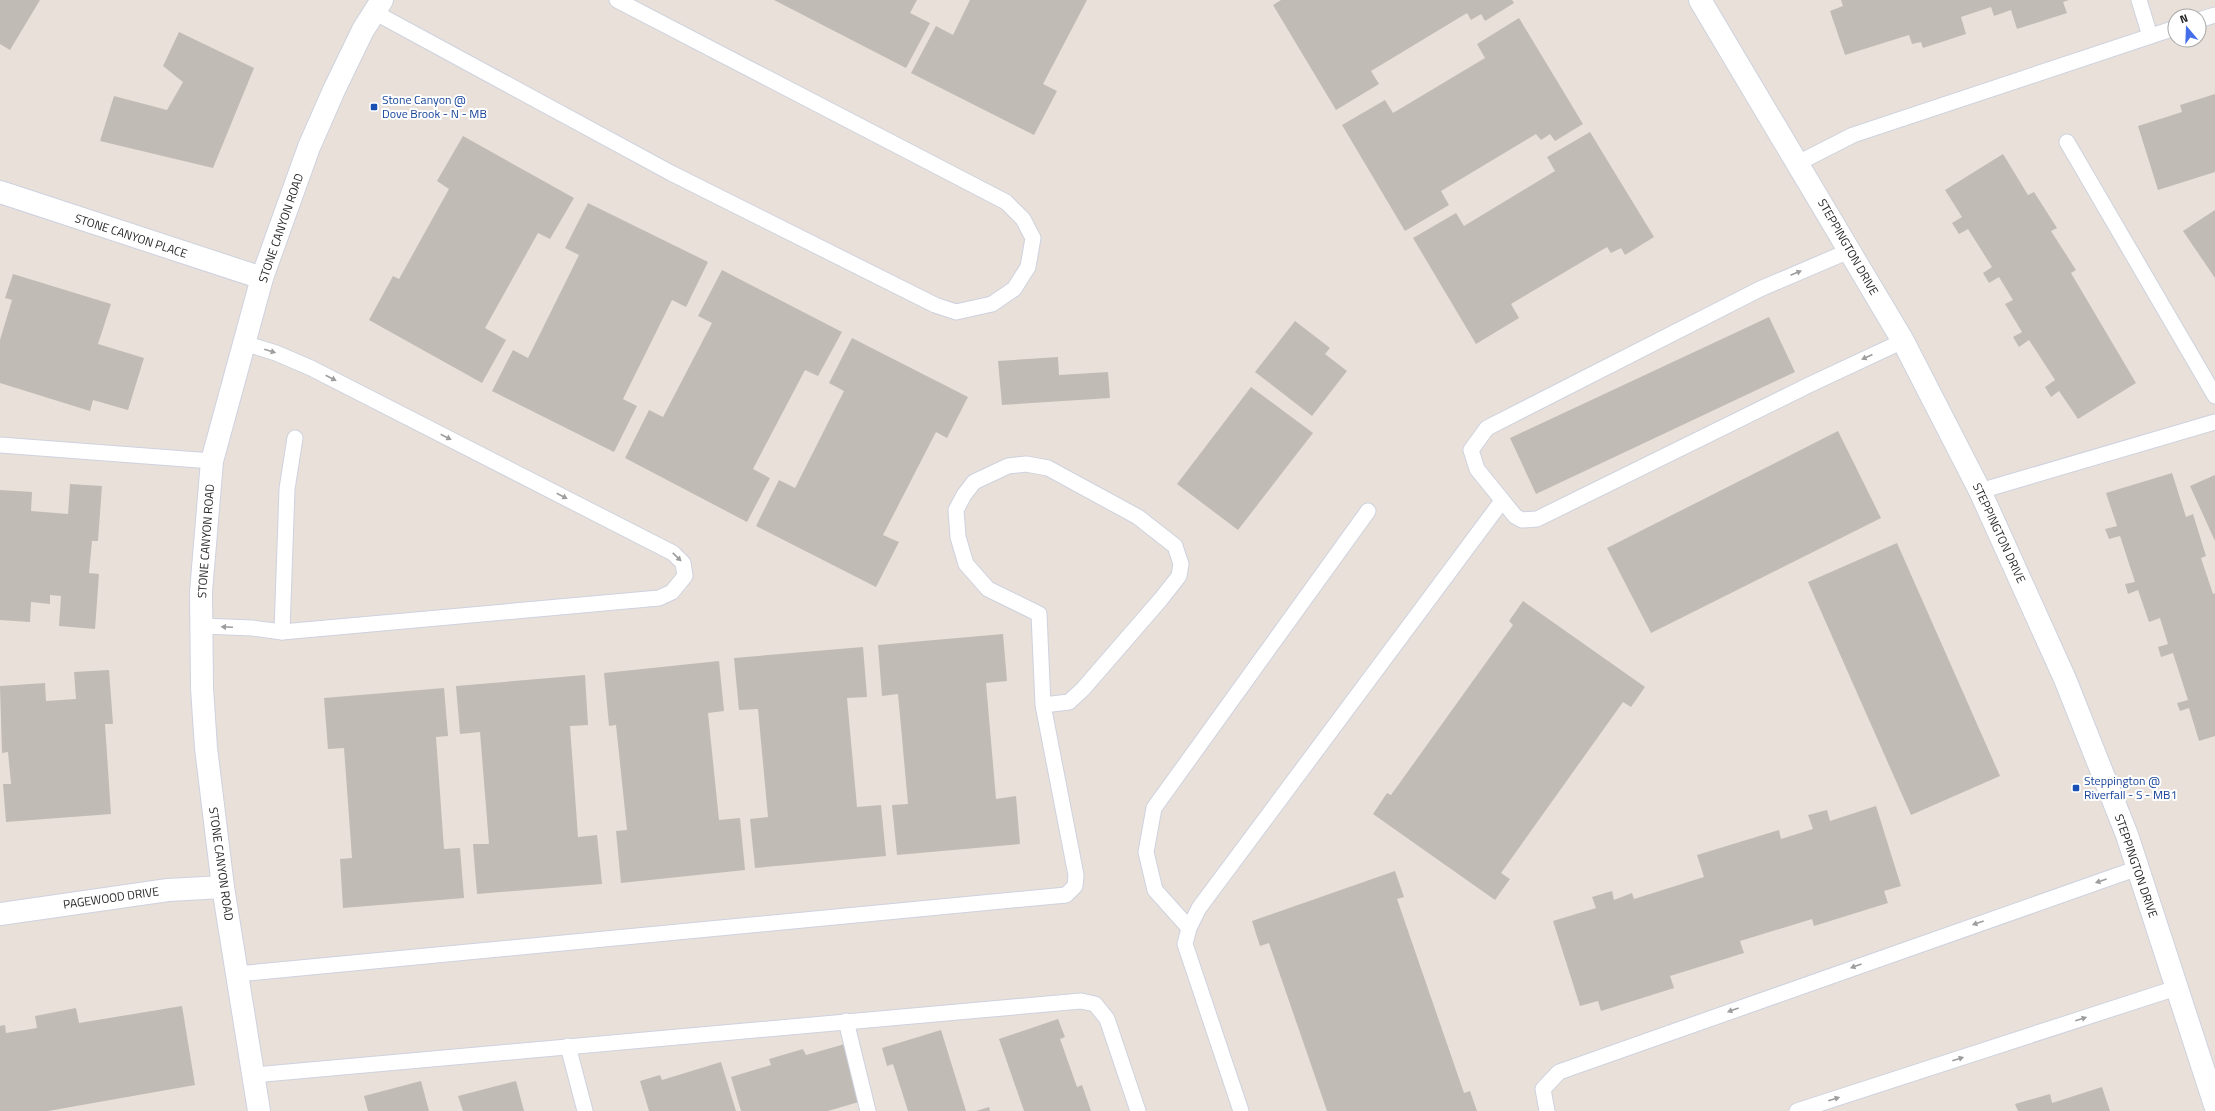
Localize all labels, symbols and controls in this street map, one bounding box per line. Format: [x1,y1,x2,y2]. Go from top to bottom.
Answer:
north arrow [2167,8,2207,48]
text: N [2178,10,2190,27]
place label: Stone Canyon @ Dove Brook - N - MB [382,90,487,123]
marker: Stone Canyon @ Dove Brook - N - MB [369,102,379,112]
street label: STONE CANYON ROAD [253,170,308,285]
street label: STEPPINGTON DRIVE [1813,195,1884,299]
street label: STONE CANYON PLACE [72,208,190,263]
one-way arrow [1790,270,1802,276]
one-way arrow [264,348,276,354]
one-way arrow [1861,355,1873,361]
one-way arrow [325,375,337,381]
one-way arrow [441,434,452,440]
street label: STEPPINGTON DRIVE [1968,480,2031,586]
street label: STONE CANYON ROAD [192,483,219,599]
one-way arrow [556,493,568,500]
one-way arrow [672,552,682,562]
one-way arrow [220,624,233,630]
place label: Steppington @ Riverfall - S - MB1 [2084,771,2177,804]
marker: Steppington @ Riverfall - S - MB1 [2071,783,2081,793]
street label: STONE CANYON ROAD [204,806,239,922]
street label: STEPPINGTON DRIVE [2110,811,2163,921]
one-way arrow [2095,878,2107,884]
street label: PAGEWOOD DRIVE [62,881,160,914]
one-way arrow [1972,921,1984,927]
one-way arrow [1849,964,1861,970]
one-way arrow [1727,1007,1739,1013]
one-way arrow [2076,1016,2088,1022]
one-way arrow [1952,1056,1964,1062]
one-way arrow [1828,1096,1840,1102]

